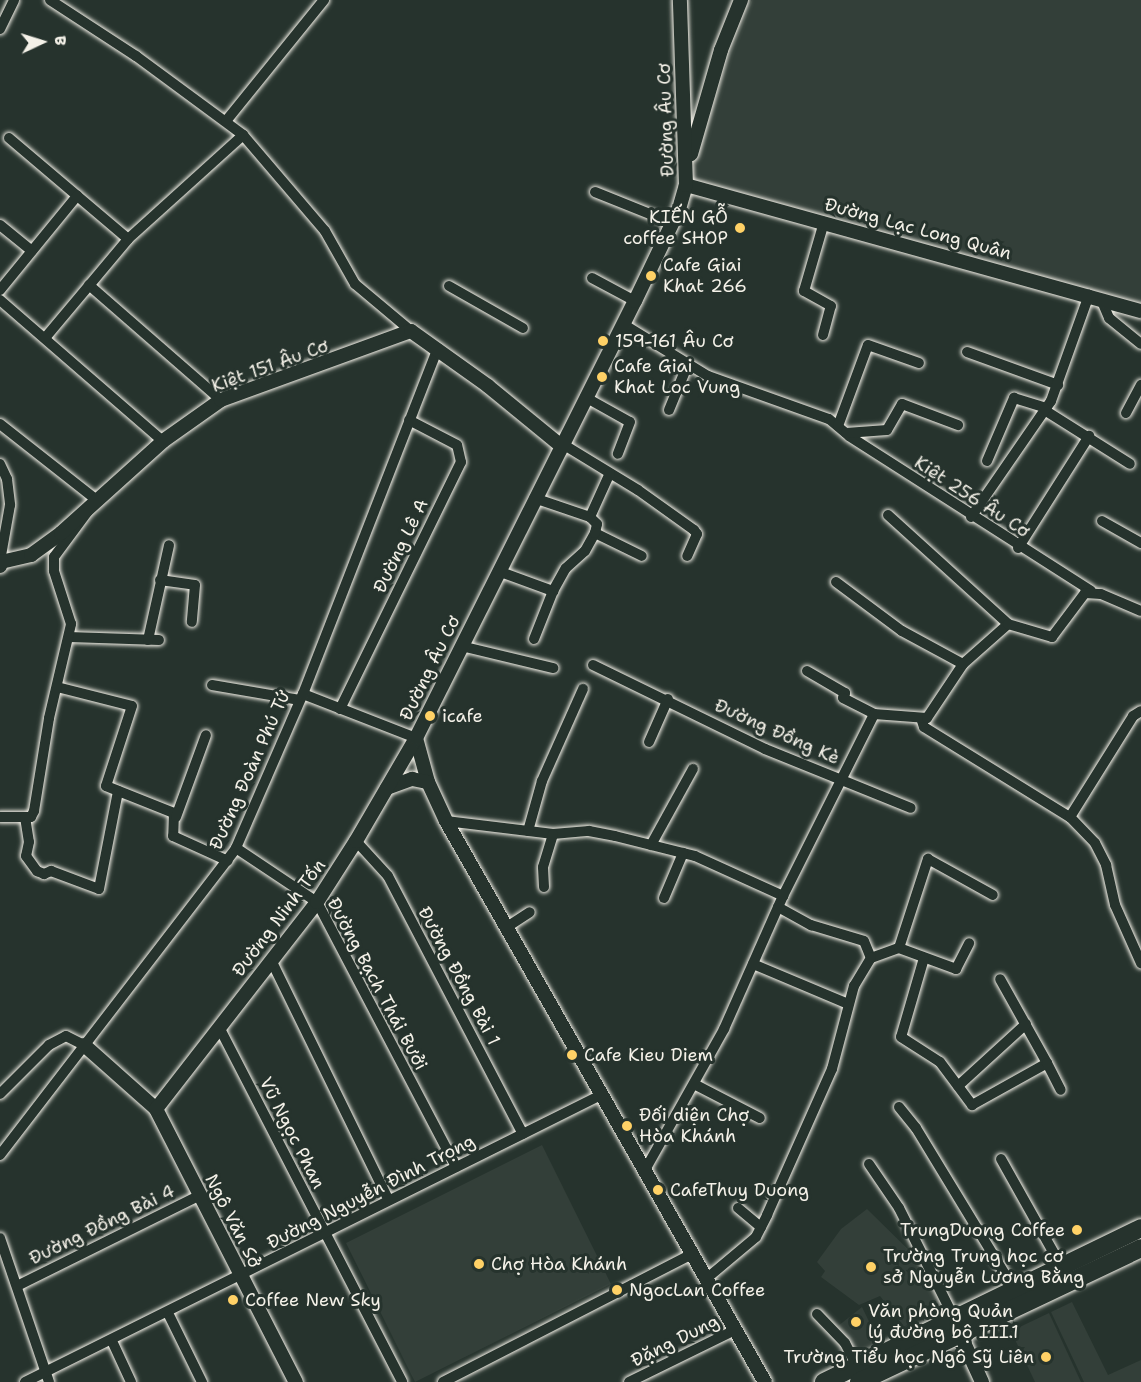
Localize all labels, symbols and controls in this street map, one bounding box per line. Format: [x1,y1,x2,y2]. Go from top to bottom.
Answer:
north arrow [12,12,72,72]
text: B [50,35,71,46]
street label: Đường Âu Cơ [653,63,679,177]
street label: Đường Lạc Long Quân [822,194,1014,264]
place label: KIẾN GỖ coffee SHOP [623,207,728,250]
marker: KIẾN GỖ coffee SHOP [733,221,747,235]
place label: Cafe Giai Khat 266 [663,255,747,298]
marker: Cafe Giai Khat 266 [644,269,658,283]
place label: 159-161 Âu Cơ [615,330,734,352]
marker: 159-161 Âu Cơ [596,334,610,348]
street label: Kiệt 151 Âu Cơ [209,335,331,397]
place label: Cafe Giai Khat Loc Vung [614,356,740,398]
marker: Cafe Giai Khat Loc Vung [595,370,609,384]
street label: Kiệt 256 Âu Cơ [910,452,1034,542]
street label: Đường Lê A [369,496,433,596]
street label: Đường Âu Cơ [395,612,465,724]
street label: Đường Đoàn Phú Tứ [205,687,295,853]
street label: Đường Đồng Kè [711,695,843,769]
place label: icafe [442,705,483,727]
marker: icafe [423,709,437,723]
street label: Đường Ninh Tốn [228,855,330,981]
street label: Đường Bạch Thái Bưởi [322,894,432,1074]
street label: Đường Đồng Bài 1 [413,903,505,1049]
place label: Cafe Kieu Diem [584,1044,713,1066]
marker: Cafe Kieu Diem [565,1048,579,1062]
street label: Vũ Ngọc Phan [255,1074,329,1192]
place label: Đối diện Chợ Hòa Khánh [639,1105,749,1148]
marker: Đối diện Chợ Hòa Khánh [620,1119,634,1133]
street label: Đường Nguyễn Đình Trọng [263,1130,479,1254]
street label: Ngô Văn Sở [200,1171,266,1271]
place label: CafeThuy Duong [670,1179,809,1201]
street label: Đường Đồng Bài 4 [26,1180,178,1270]
marker: CafeThuy Duong [651,1183,665,1197]
place label: TrungDuong Coffee [900,1219,1065,1241]
marker: TrungDuong Coffee [1070,1223,1084,1237]
place label: Trường Trung học cơ sở Nguyễn Lương Bằng [883,1246,1084,1288]
place label: Chợ Hòa Khánh [491,1253,627,1275]
marker: Chợ Hòa Khánh [472,1257,486,1271]
marker: Trường Trung học cơ sở Nguyễn Lương Bằng [864,1260,878,1274]
place label: NgocLan Coffee [629,1279,765,1301]
marker: NgocLan Coffee [610,1283,624,1297]
place label: Coffee New Sky [245,1289,381,1311]
marker: Coffee New Sky [226,1293,240,1307]
place label: Văn phòng Quản lý đường bộ III.1 [868,1301,1019,1344]
street label: Đặng Dung [627,1310,723,1372]
marker: Văn phòng Quản lý đường bộ III.1 [849,1315,863,1329]
place label: Trường Tiểu học Ngô Sỹ Liên [784,1346,1034,1368]
marker: Trường Tiểu học Ngô Sỹ Liên [1039,1350,1053,1364]

